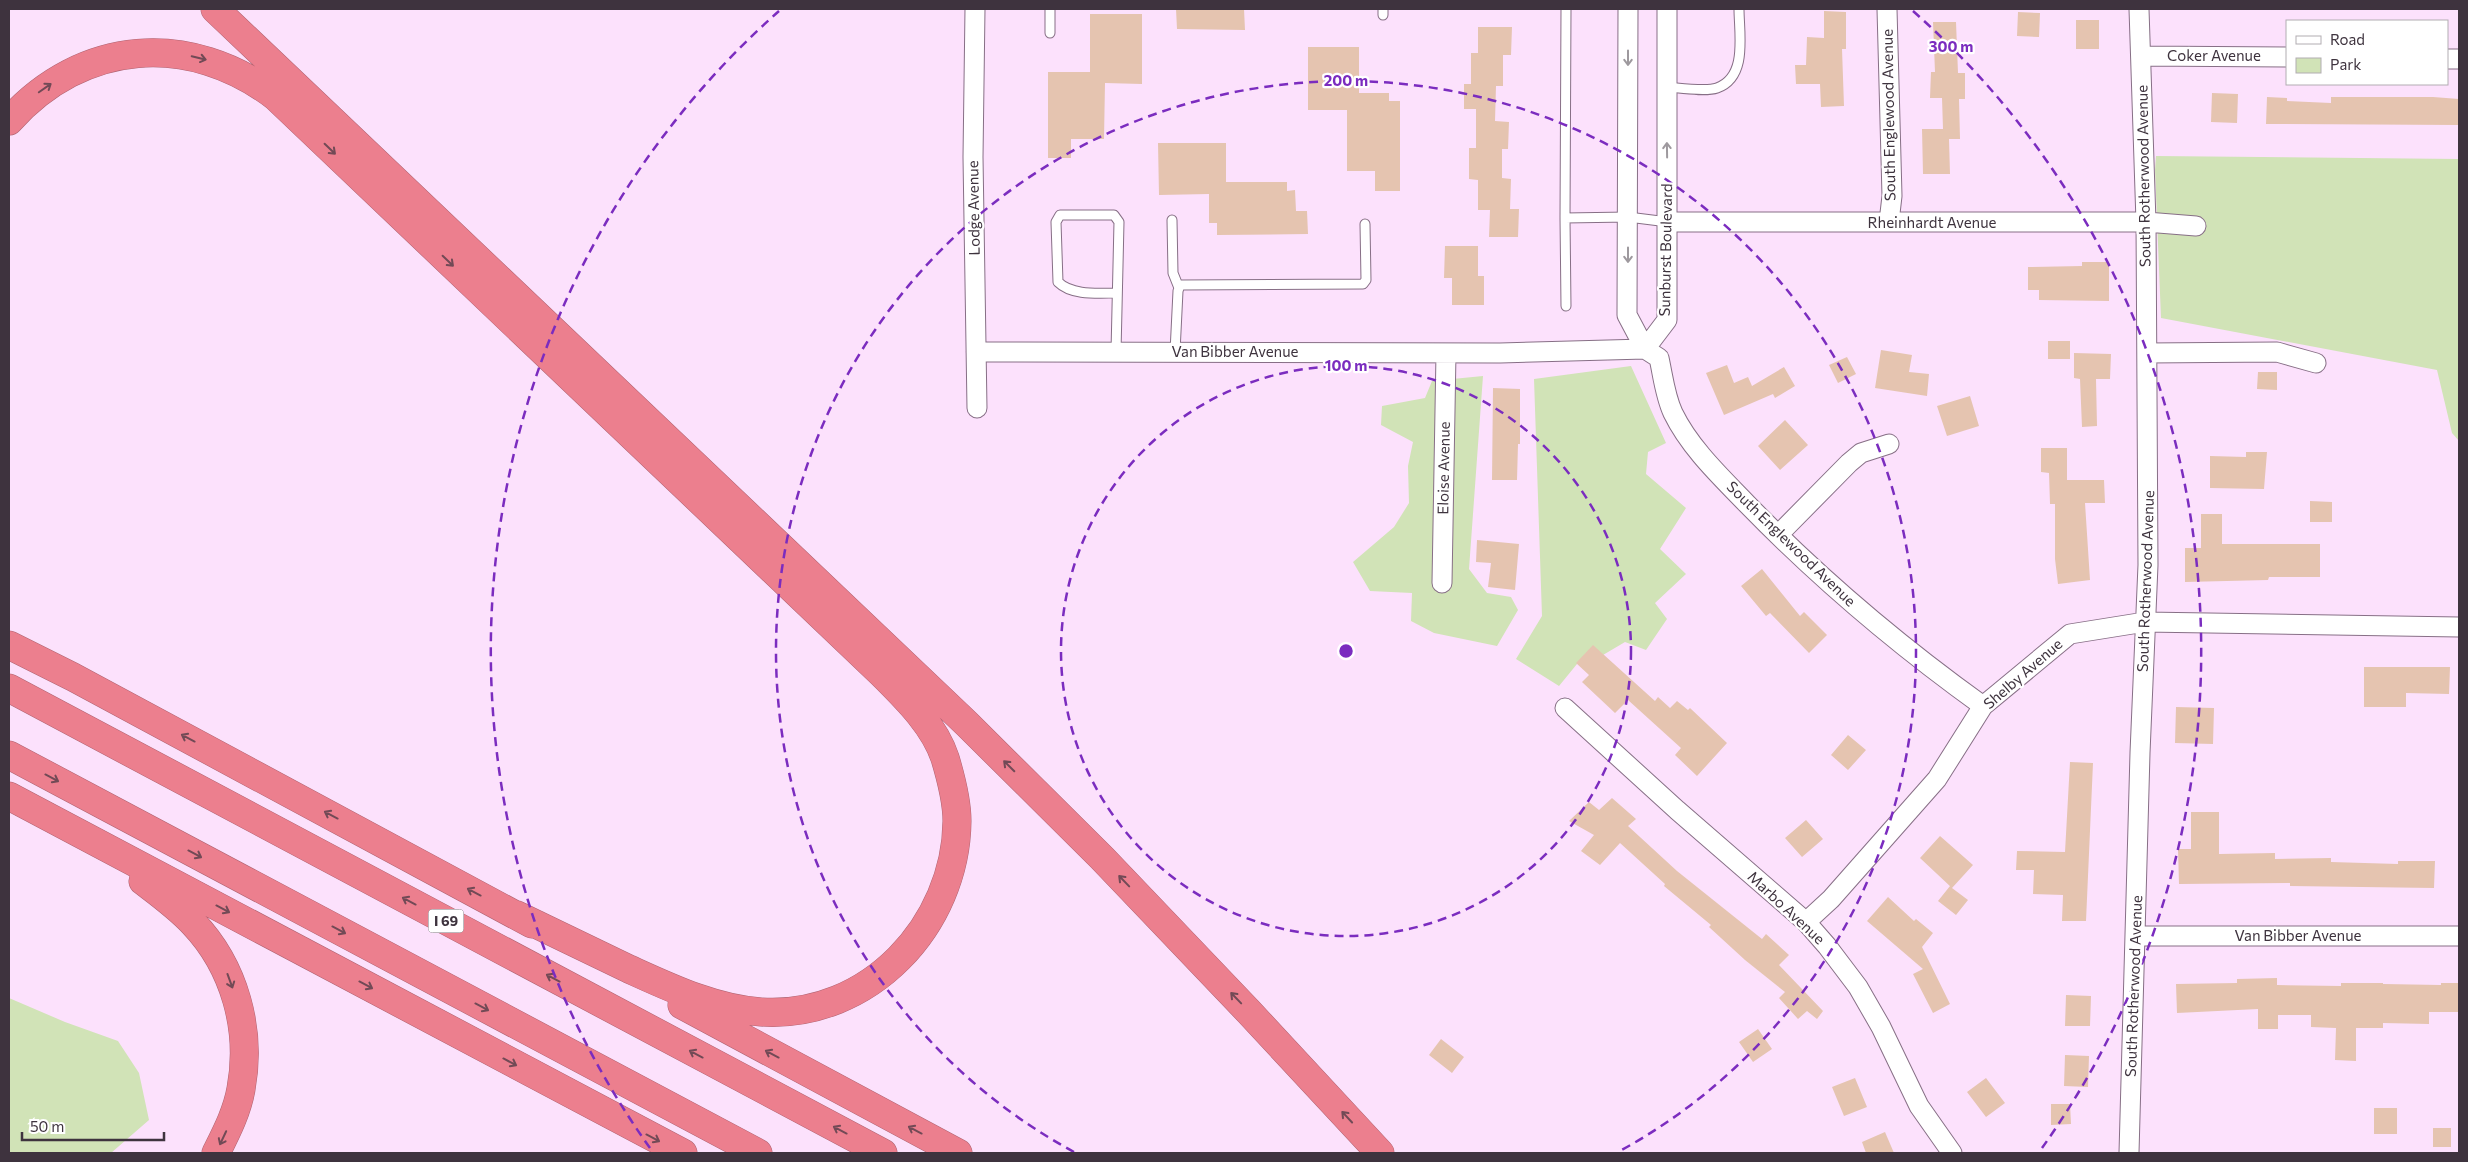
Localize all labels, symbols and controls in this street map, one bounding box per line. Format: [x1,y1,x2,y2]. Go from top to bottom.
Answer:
legend [2286,20,2448,85]
street label: South Englewood Avenue [1877,29,1899,201]
text: Road [2330,30,2365,48]
text: 300 m [1929,37,1973,55]
street label: Coker Avenue [2167,46,2261,64]
one-way arrow [1623,49,1633,65]
one-way arrow [190,54,206,63]
text: Park [2330,55,2361,73]
text: 200 m [1324,71,1368,89]
one-way arrow [38,83,52,93]
street label: South Rotherwood Avenue [2132,85,2154,267]
one-way arrow [1662,142,1672,158]
one-way arrow [324,143,337,155]
street label: Lodge Avenue [963,160,983,256]
street label: Sunburst Boulevard [1655,183,1675,317]
street label: Rheinhardt Avenue [1868,213,1997,231]
one-way arrow [1623,246,1633,263]
one-way arrow [442,255,454,267]
street label: Van Bibber Avenue [1172,342,1299,360]
text: 100 m [1325,356,1367,374]
street label: Eloise Avenue [1433,421,1453,515]
street label: South Englewood Avenue [1724,477,1860,610]
street label: South Rotherwood Avenue [2133,490,2157,672]
street label: Shelby Avenue [1979,634,2065,712]
centre of rings [1337,642,1355,660]
one-way arrow [180,733,195,743]
one-way arrow [1003,760,1015,772]
one-way arrow [44,774,59,783]
one-way arrow [323,810,338,820]
one-way arrow [188,849,203,859]
street label: Marbo Avenue [1744,867,1829,948]
one-way arrow [1118,875,1130,887]
one-way arrow [467,887,482,896]
street label: South Rotherwood Avenue [2121,895,2145,1077]
one-way arrow [403,896,417,906]
one-way arrow [215,904,230,914]
road number: I 69 [428,909,464,932]
one-way arrow [331,925,346,935]
street label: Van Bibber Avenue [2235,926,2362,944]
one-way arrow [226,973,235,988]
one-way arrow [546,973,561,982]
one-way arrow [359,980,374,990]
one-way arrow [1230,992,1242,1005]
one-way arrow [474,1003,489,1012]
one-way arrow [689,1049,704,1059]
one-way arrow [765,1049,780,1058]
one-way arrow [502,1057,517,1067]
scale bar [22,1110,165,1142]
one-way arrow [1341,1111,1353,1124]
text: 50 m [30,1117,64,1135]
one-way arrow [833,1125,848,1134]
one-way arrow [908,1125,923,1135]
one-way arrow [218,1130,227,1145]
one-way arrow [646,1133,661,1143]

